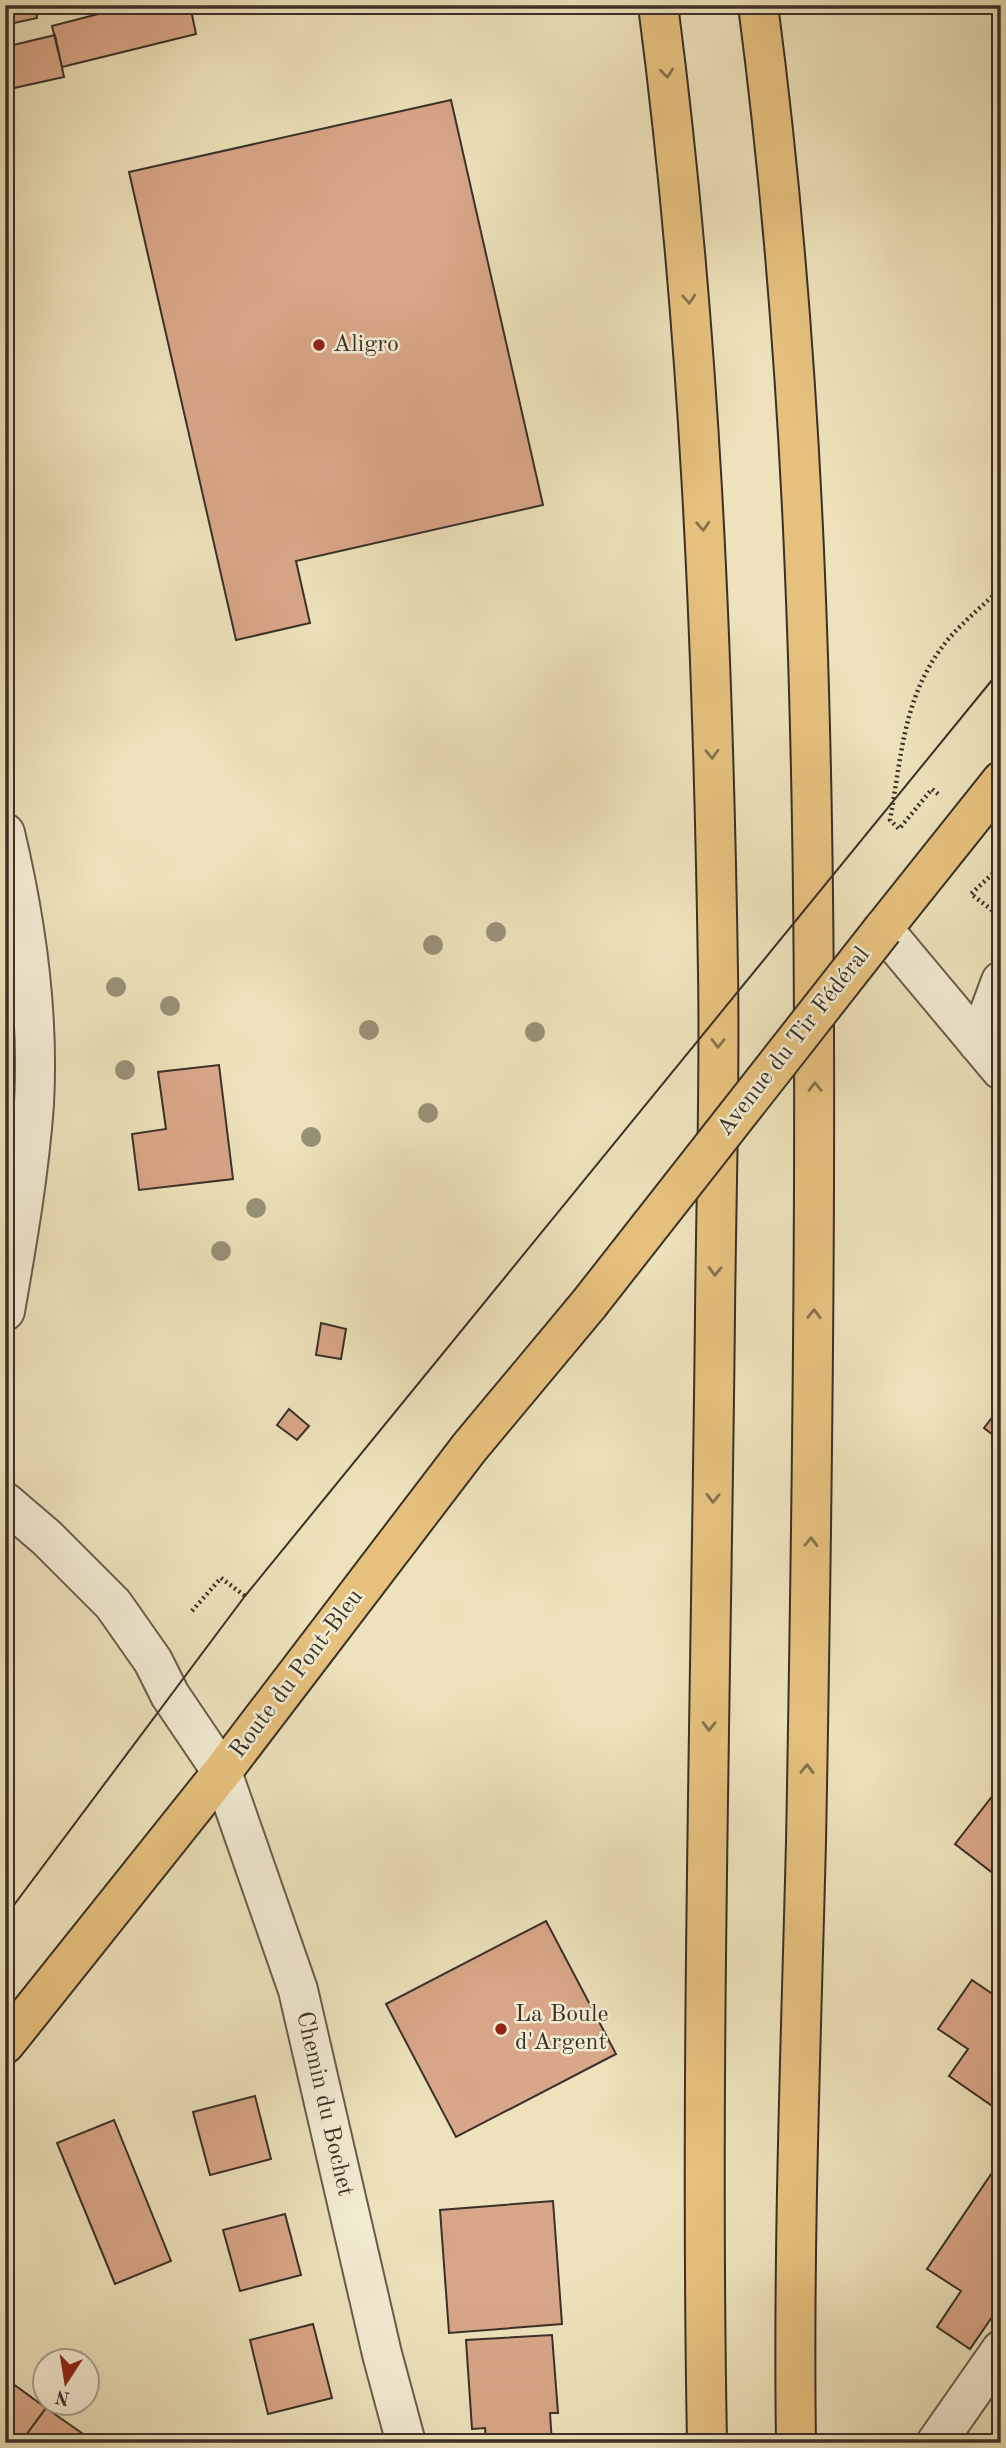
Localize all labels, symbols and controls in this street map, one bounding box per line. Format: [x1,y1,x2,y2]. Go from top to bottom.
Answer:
one-way arrow [659,67,674,79]
one-way arrow [681,294,696,305]
place label: Aligro [333,333,399,357]
marker: Aligro [311,337,327,353]
one-way arrow [696,521,711,532]
one-way arrow [704,749,719,760]
street label: Avenue du Tir Fédéral [713,943,875,1141]
one-way arrow [710,1039,726,1049]
one-way arrow [807,1081,823,1092]
one-way arrow [708,1266,723,1277]
one-way arrow [806,1309,821,1320]
one-way arrow [705,1494,721,1504]
one-way arrow [803,1536,818,1547]
street label: Route du Pont-Bleu [226,1585,368,1763]
one-way arrow [701,1721,717,1731]
one-way arrow [799,1764,815,1774]
place label: La Boule d'Argent [515,2003,608,2055]
street label: Chemin du Bochet [291,2009,357,2199]
marker: La Boule d'Argent [493,2021,509,2037]
north arrow [32,2346,102,2416]
text: N [53,2385,72,2407]

